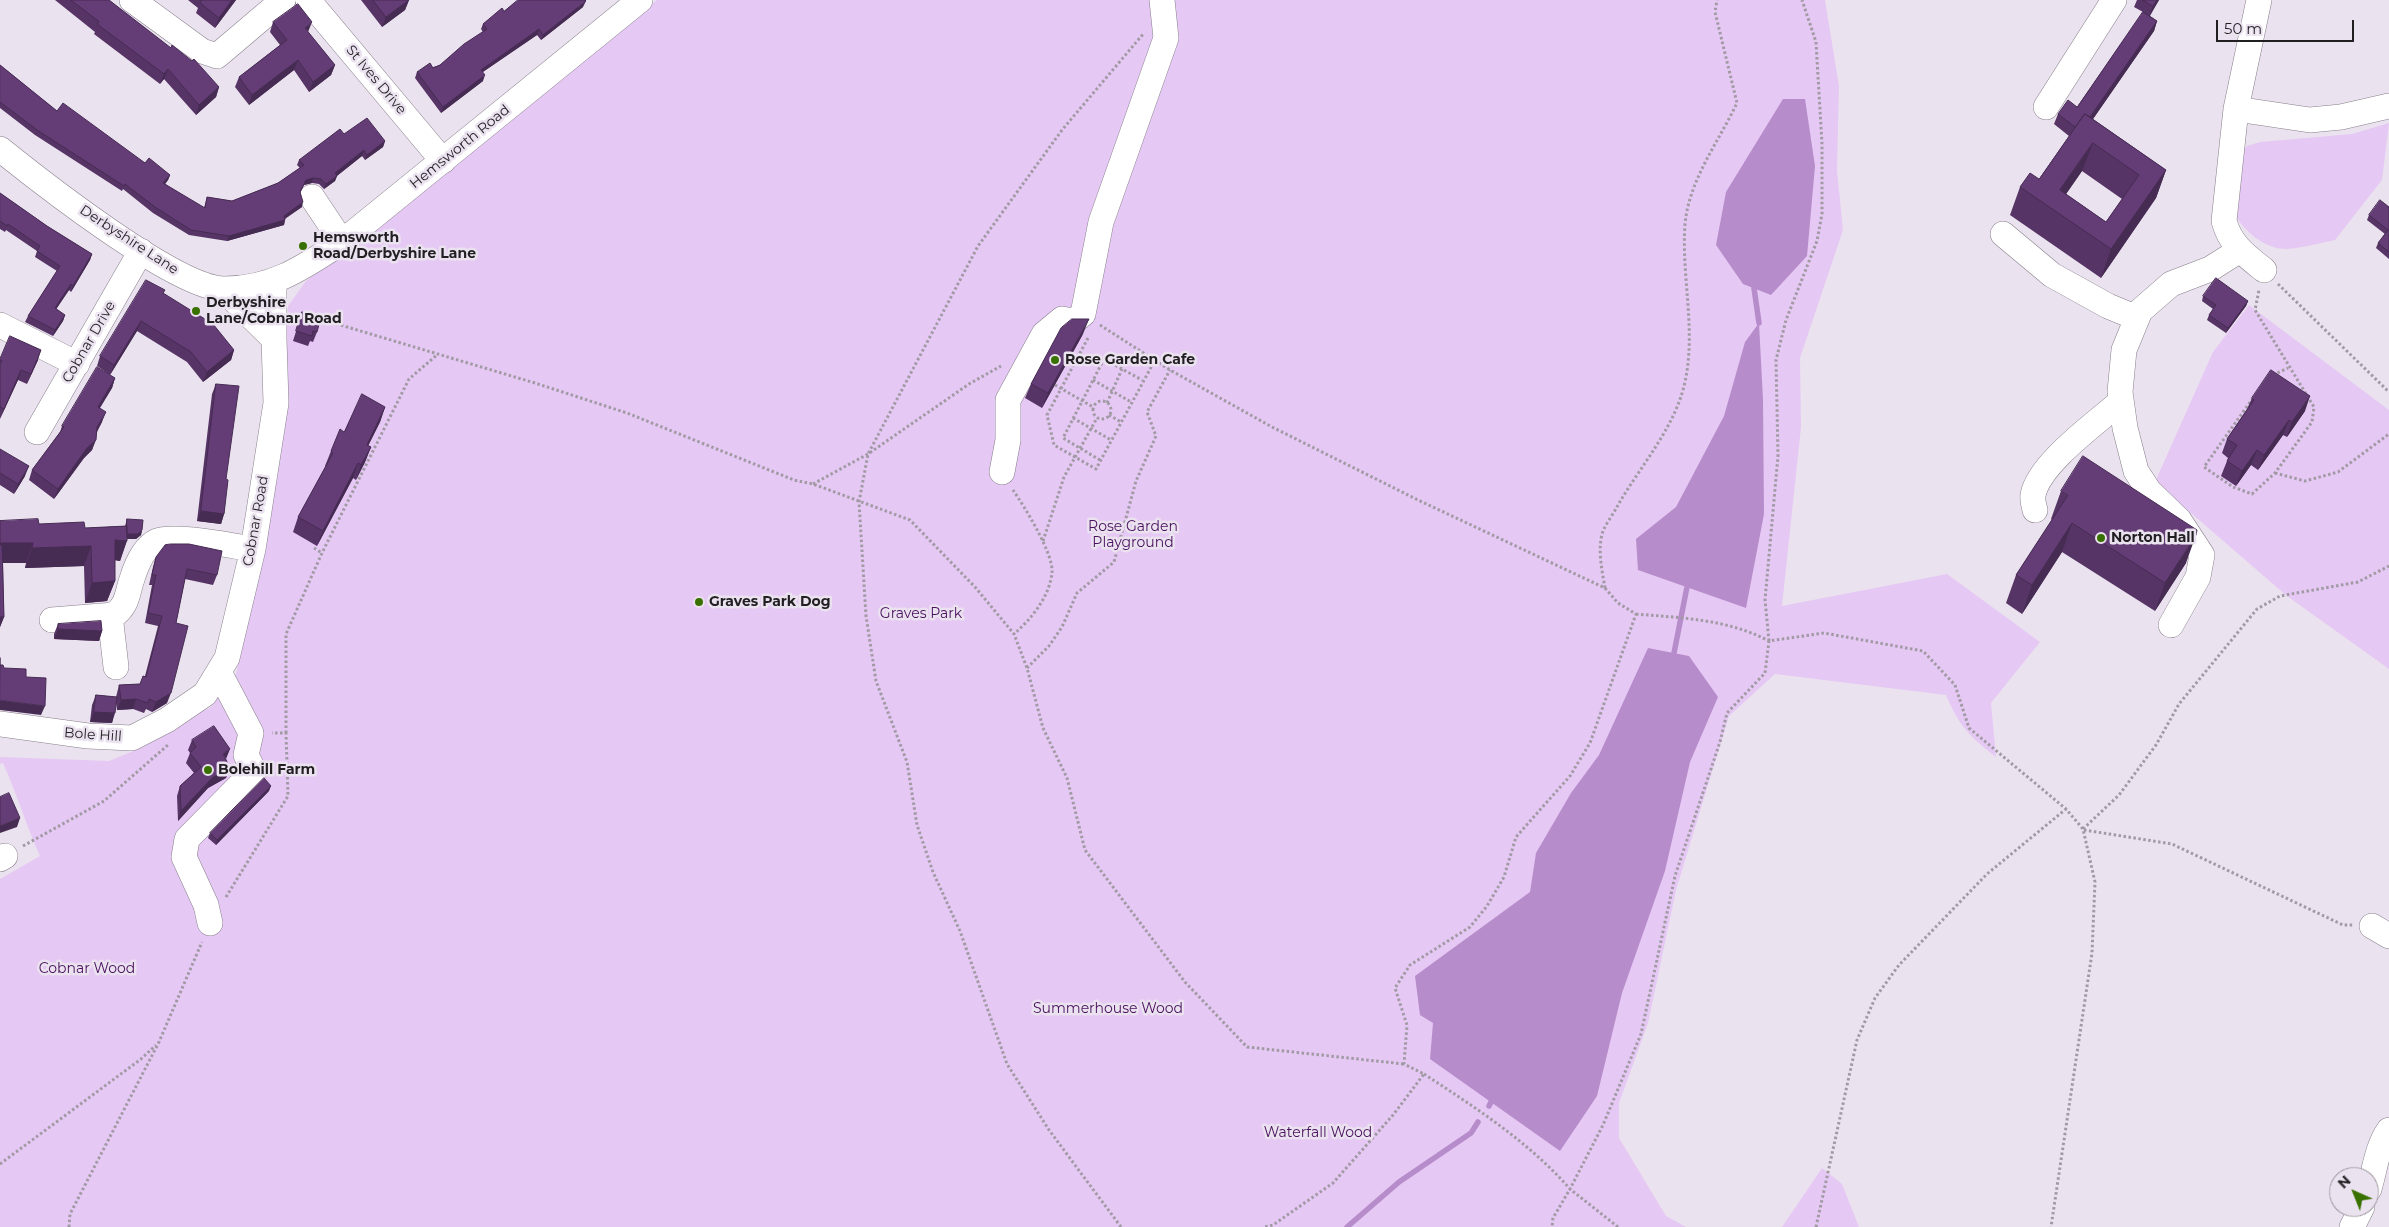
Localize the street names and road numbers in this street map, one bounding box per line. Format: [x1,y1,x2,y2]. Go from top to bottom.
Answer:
street label: St Ives Drive [342,42,410,118]
street label: Hemsworth Road [407,102,513,192]
street label: Derbyshire Lane [76,202,182,278]
street label: Cobnar Drive [59,298,119,386]
street label: Cobnar Road [240,474,272,568]
street label: Bole Hill [64,725,122,745]

